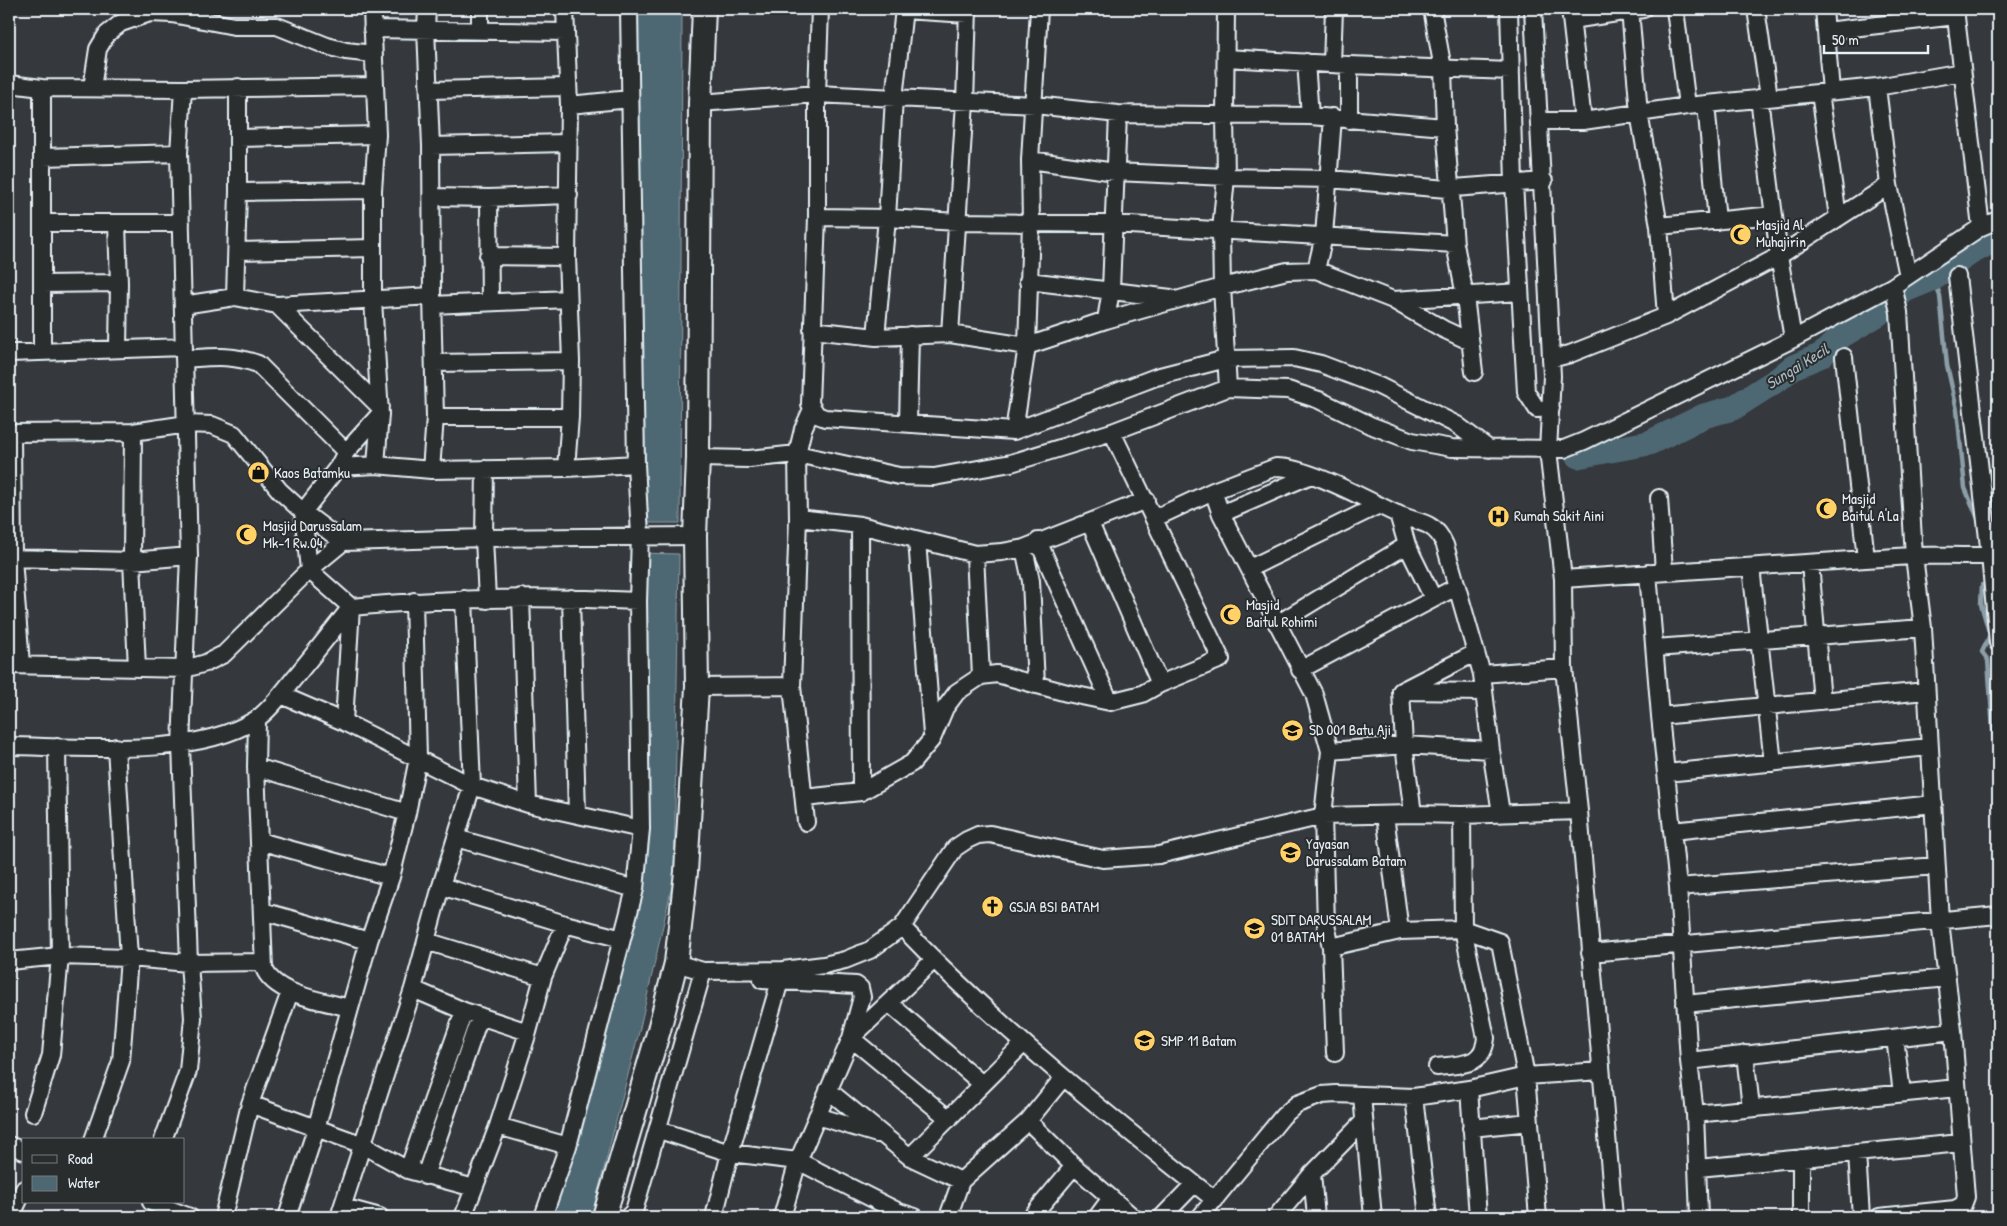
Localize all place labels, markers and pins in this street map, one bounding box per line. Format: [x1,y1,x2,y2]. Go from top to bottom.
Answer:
place label: Masjid Al Muhajirin [1756,214,1806,252]
mosque icon: Masjid Al Muhajirin [1728,222,1752,246]
shop icon: Kaos Batamku [246,461,270,485]
place label: Kaos Batamku [274,462,350,483]
place label: Masjid Baitul A'La [1842,488,1899,526]
mosque icon: Masjid Baitul A'La [1814,496,1838,520]
hospital icon: Rumah Sakit Aini [1486,504,1510,528]
place label: Rumah Sakit Aini [1514,505,1604,526]
place label: Masjid Darussalam Mk-1 Rw.04 [263,515,362,553]
mosque icon: Masjid Darussalam Mk-1 Rw.04 [235,523,259,547]
place label: Masjid Baitul Rohimi [1246,594,1318,632]
mosque icon: Masjid Baitul Rohimi [1218,602,1242,626]
school or university icon: SD 001 Batu Aji [1281,718,1305,742]
place label: SD 001 Batu Aji [1309,719,1391,740]
place label: Yayasan Darussalam Batam [1306,833,1406,871]
school or university icon: Yayasan Darussalam Batam [1278,841,1302,865]
church icon: GSJA BSI BATAM [981,895,1005,919]
place label: GSJA BSI BATAM [1009,896,1099,917]
place label: SDIT DARUSSALAM 01 BATAM [1271,909,1372,947]
school or university icon: SDIT DARUSSALAM 01 BATAM [1243,917,1267,941]
school or university icon: SMP 11 Batam [1133,1029,1157,1053]
place label: SMP 11 Batam [1161,1030,1237,1051]

